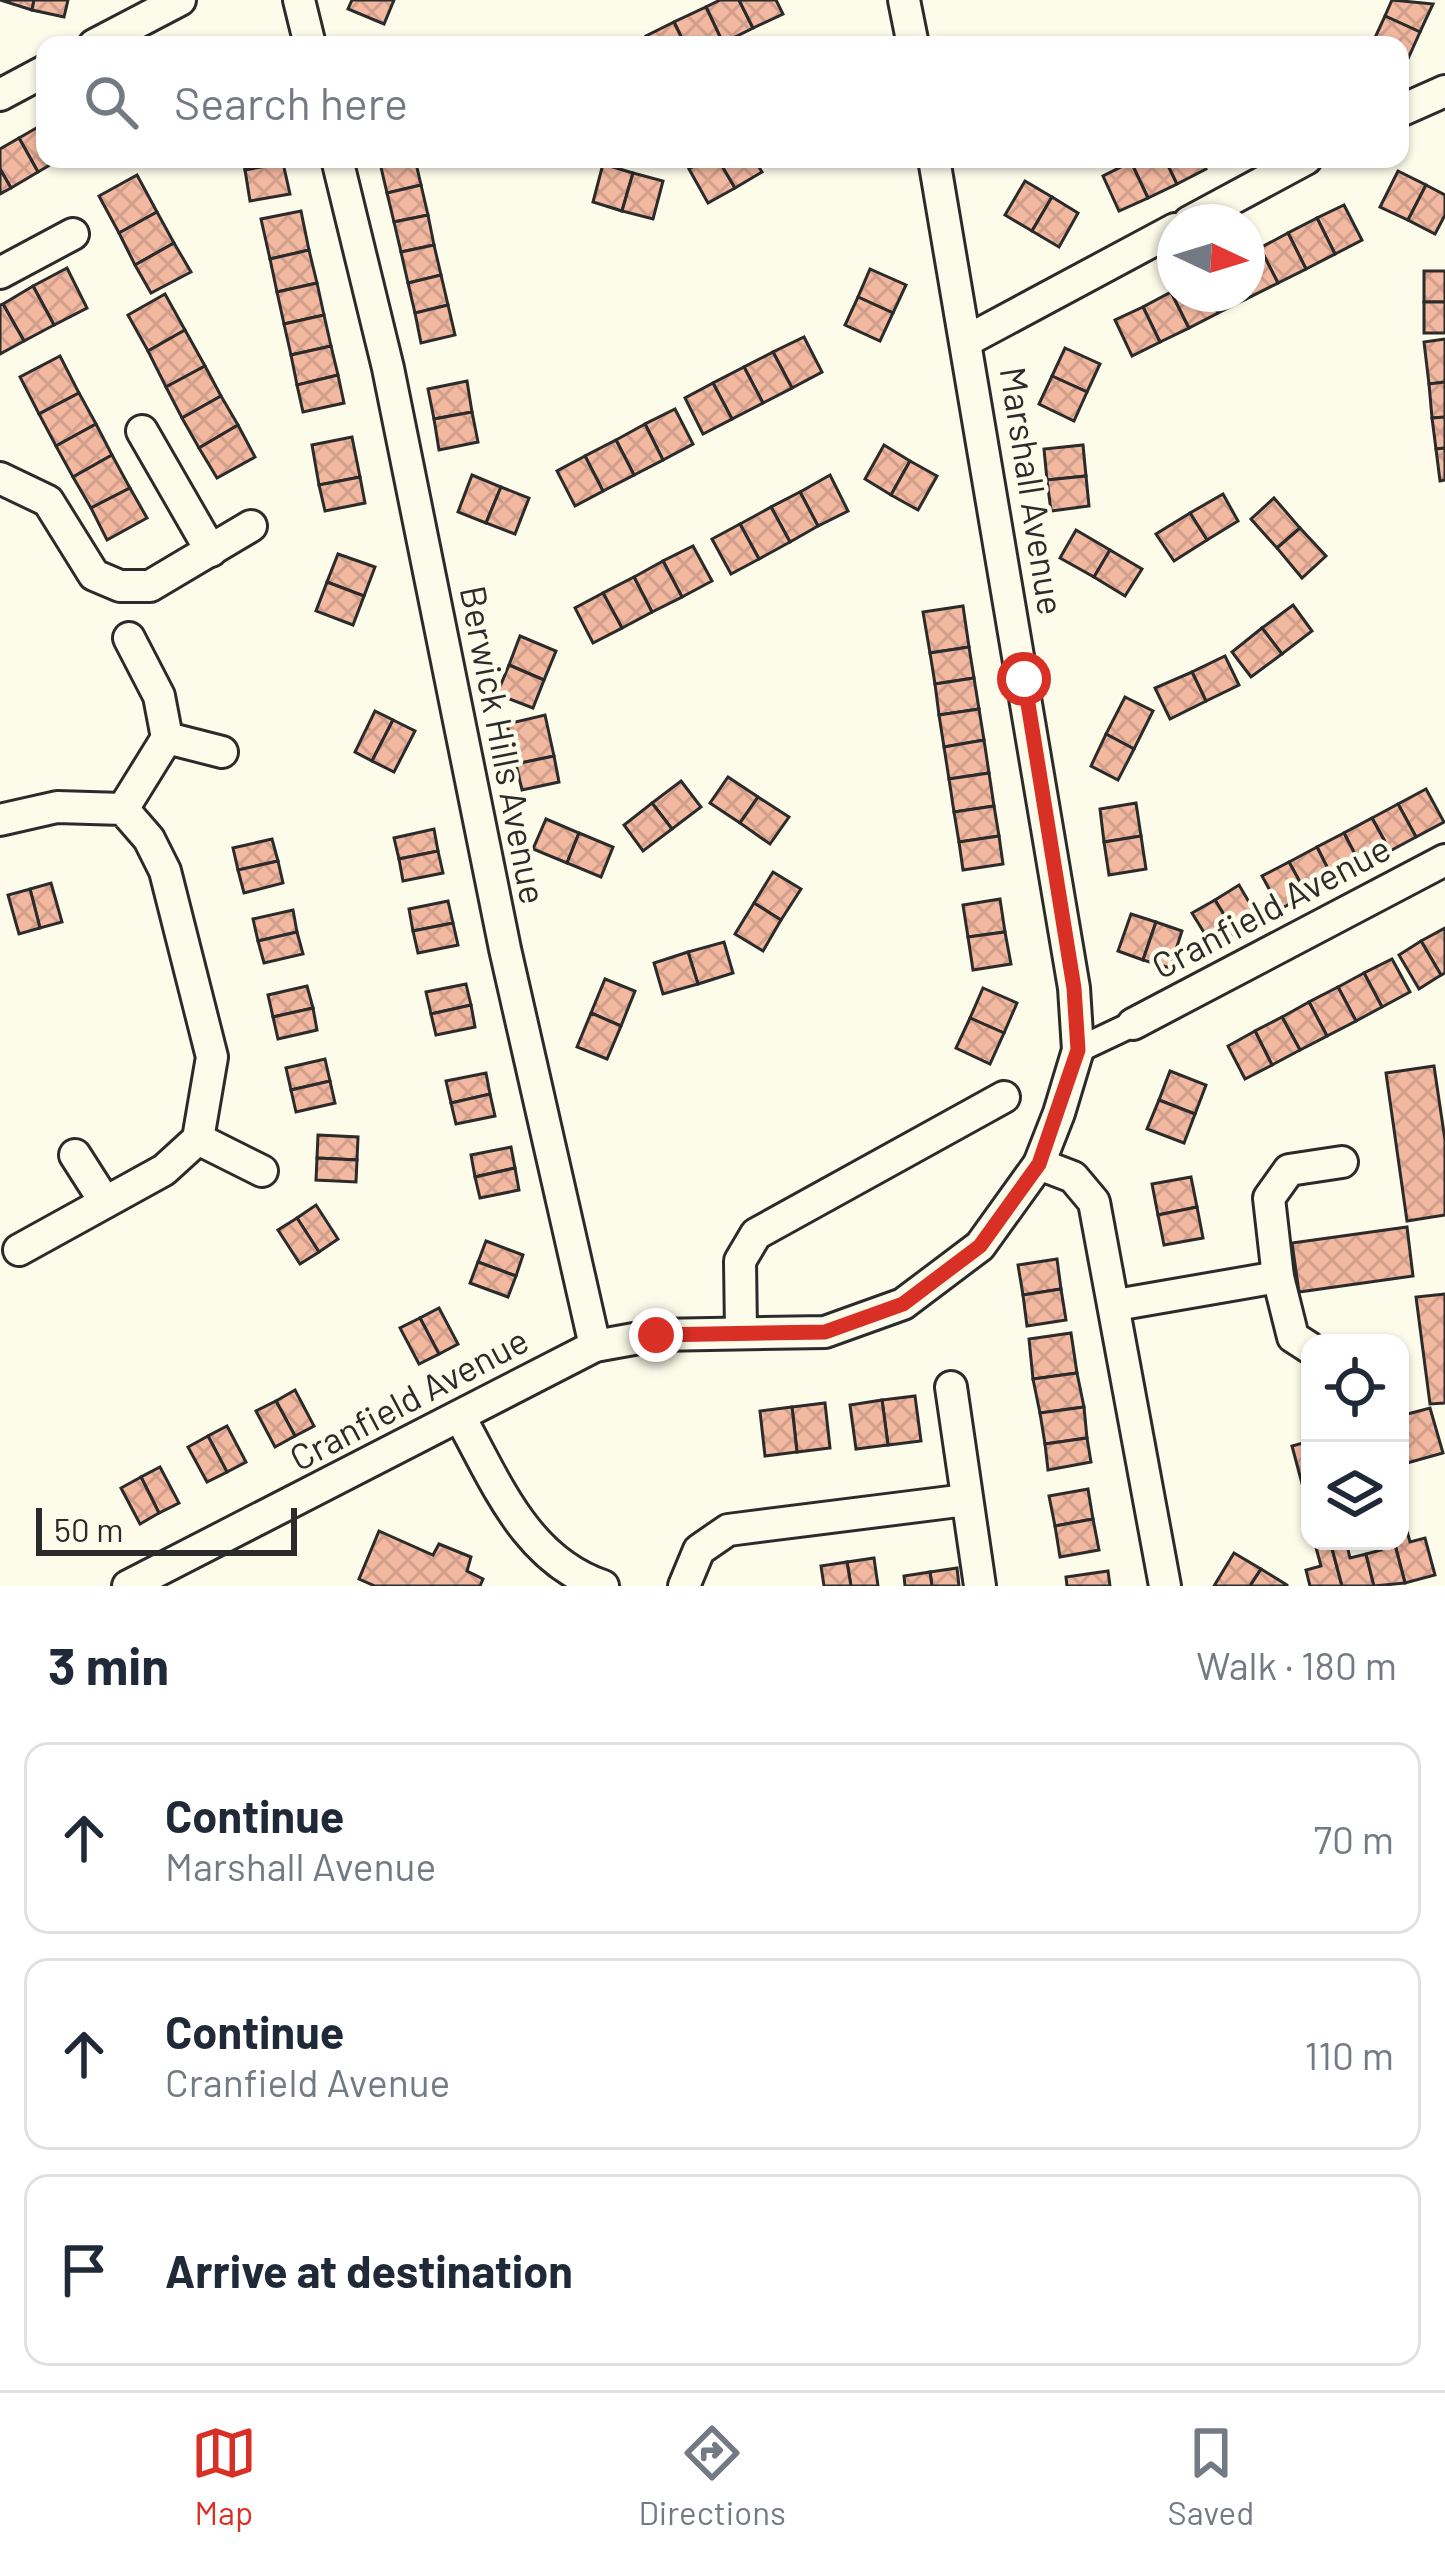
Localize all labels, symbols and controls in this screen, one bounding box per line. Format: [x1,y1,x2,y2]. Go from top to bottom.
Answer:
search box [36,36,1409,168]
icon: search [78,69,144,135]
text: Search here [174,75,408,129]
north arrow [1157,204,1265,312]
street label: Marshall Avenue [993,364,1074,618]
street label: Berwick Hills Avenue [453,582,556,907]
route start [997,652,1051,706]
street label: Cranfield Avenue [1144,825,1397,987]
route end [629,1308,683,1362]
street label: Cranfield Avenue [282,1317,535,1479]
map controls [1301,1334,1409,1550]
button: locate [1301,1334,1409,1442]
button: layers [1301,1442,1409,1550]
scale bar [36,1502,297,1555]
text: 50 m [54,1509,124,1549]
text: 3 min [48,1634,169,1695]
text: Walk · 180 m [1196,1641,1397,1688]
text: Continue [165,1788,344,1842]
icon: ahead [51,1805,117,1871]
text: 70 m [1313,1815,1394,1862]
text: Marshall Avenue [165,1842,436,1889]
text: Continue [165,2004,344,2058]
icon: ahead [51,2021,117,2087]
text: 110 m [1304,2031,1394,2078]
text: Cranfield Avenue [165,2058,450,2105]
icon: arrive [51,2237,117,2303]
text: Arrive at destination [165,2243,573,2297]
tab: Map [191,2420,257,2532]
tab: Directions [638,2420,786,2532]
tab: Saved [1168,2420,1254,2532]

